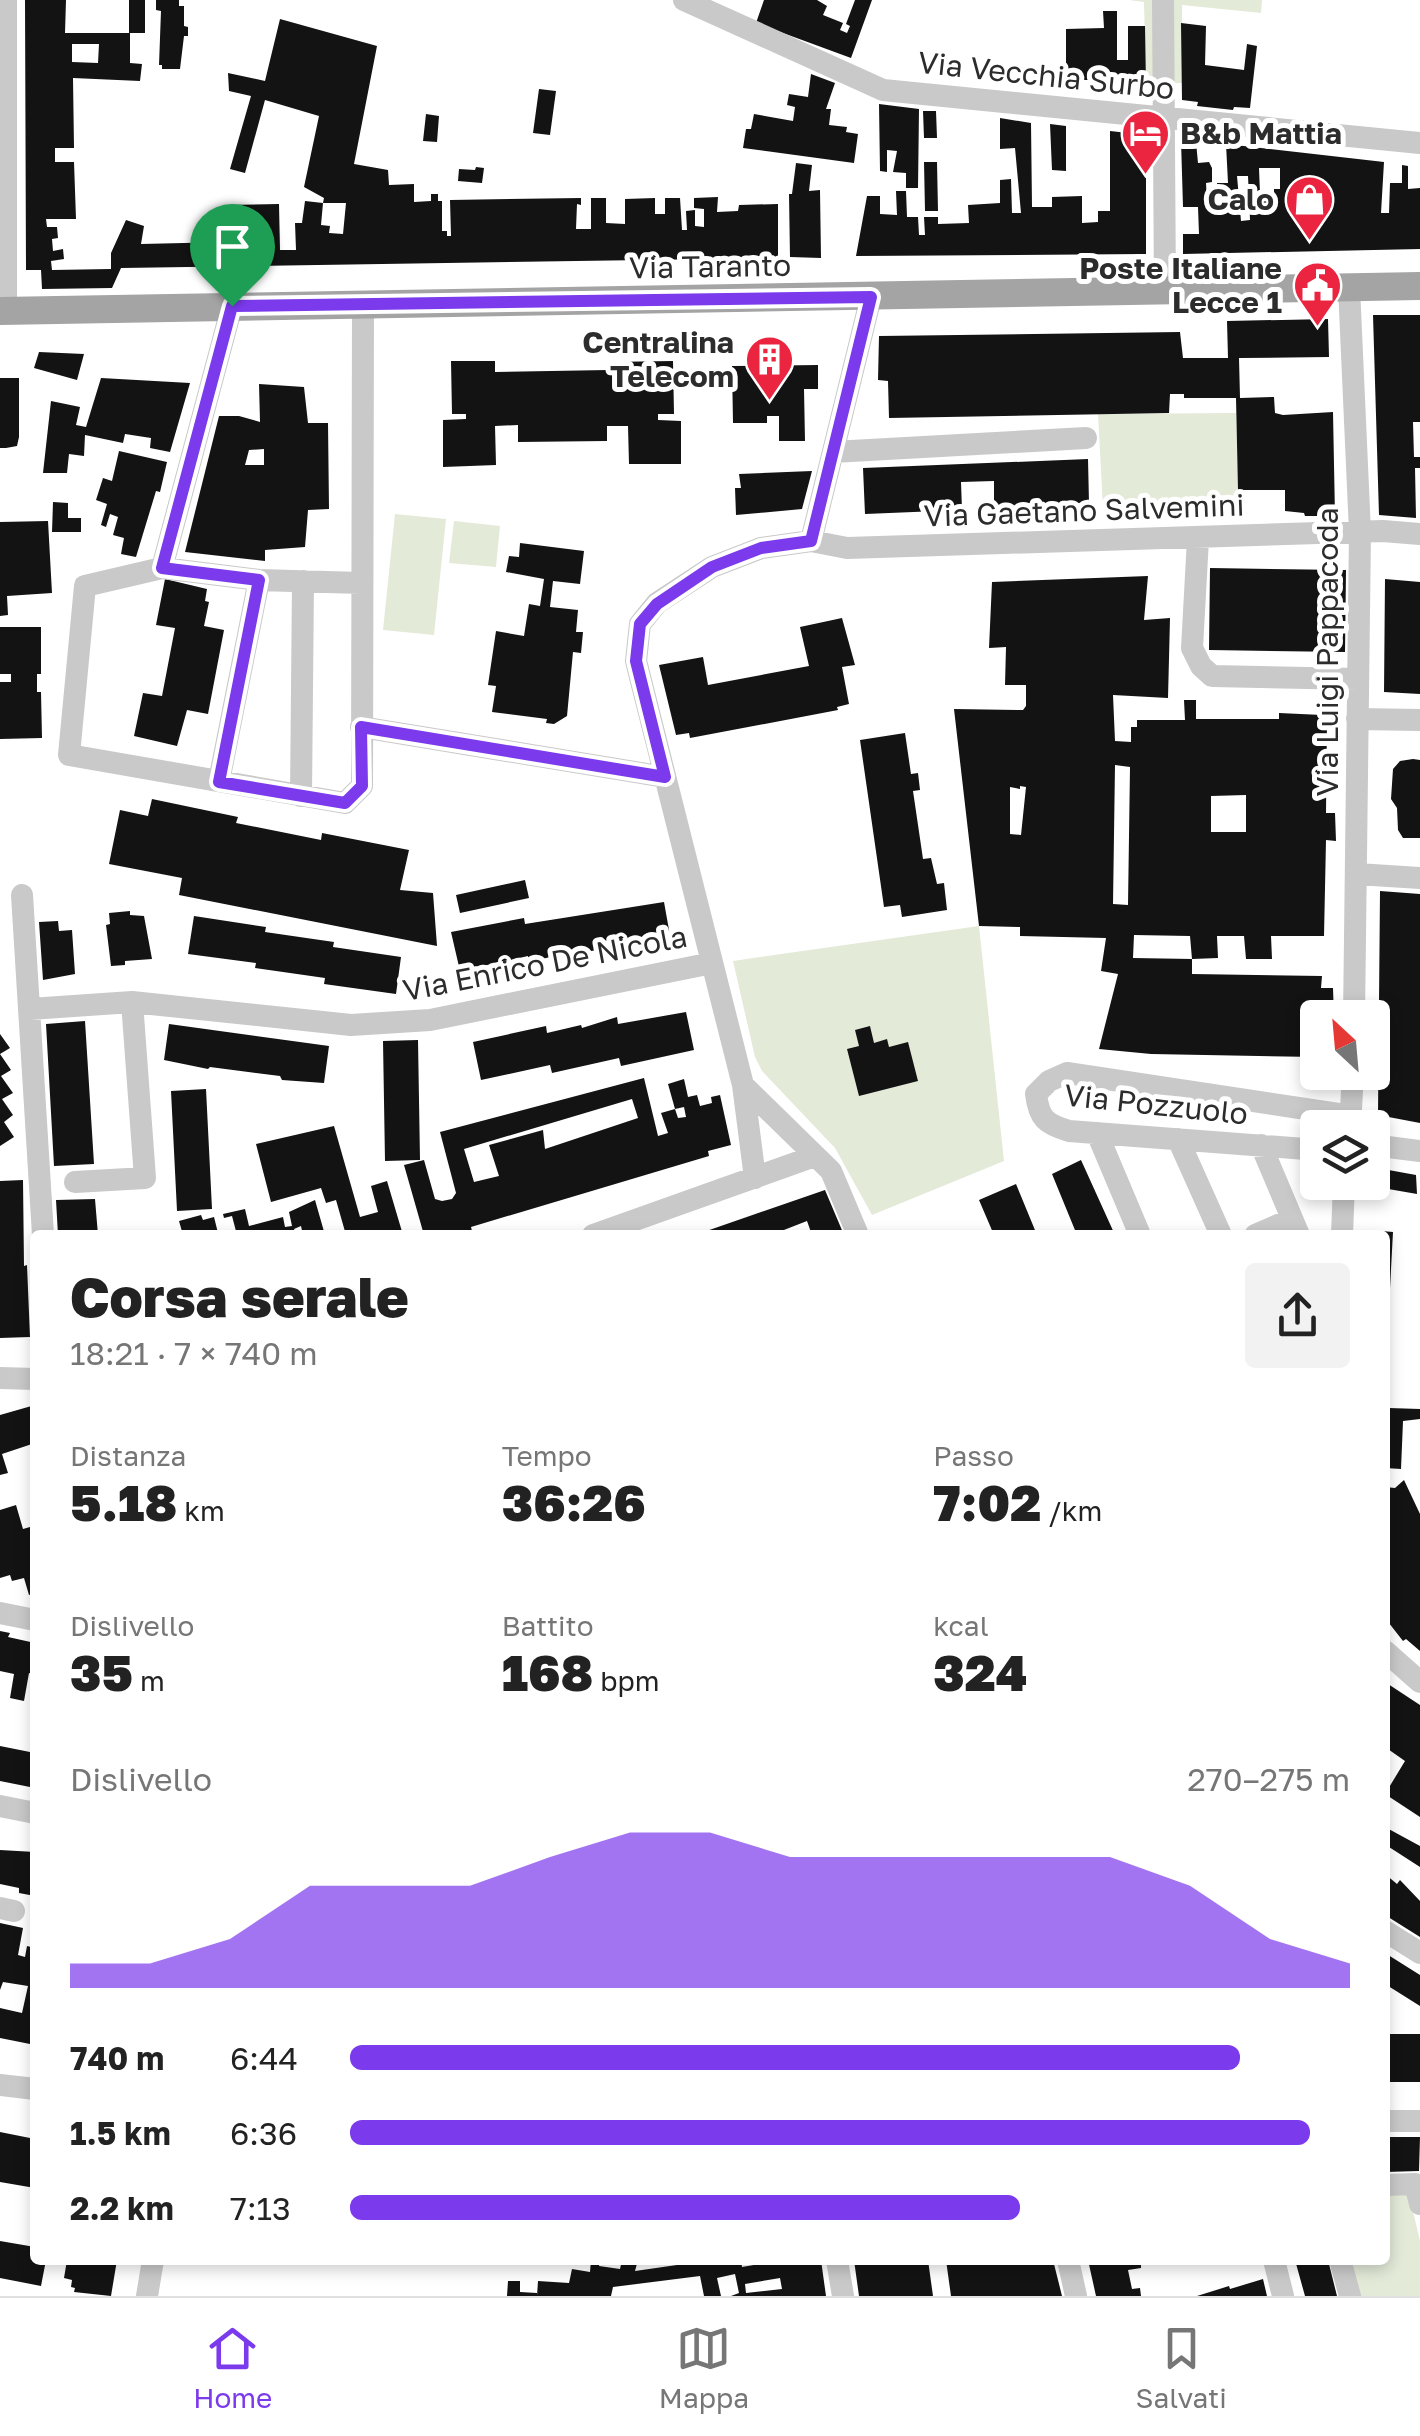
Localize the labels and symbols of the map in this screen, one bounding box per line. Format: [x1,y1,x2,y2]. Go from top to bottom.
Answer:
street label: Via Vecchia Surbo [916,44,1176,106]
hotel icon: B&b Mattia [1119,108,1171,176]
place label: B&b Mattia [1180,115,1342,151]
shop icon: Calo [1283,174,1335,242]
place label: Calo [1207,181,1274,217]
pin [190,204,275,307]
street label: Via Taranto [629,247,791,285]
place label: Poste Italiane Lecce 1 [1079,250,1282,320]
public building icon: Poste Italiane Lecce 1 [1291,260,1343,328]
place label: Centralina Telecom [582,324,734,394]
building icon: Centralina Telecom [743,334,795,402]
street label: Via Gaetano Salvemini [923,486,1245,534]
street label: Via Luigi Pappacoda [1309,507,1345,797]
street label: Via Enrico De Nicola [400,918,690,1008]
north arrow [1300,1000,1390,1090]
street label: Via Pozzuolo [1063,1076,1250,1132]

